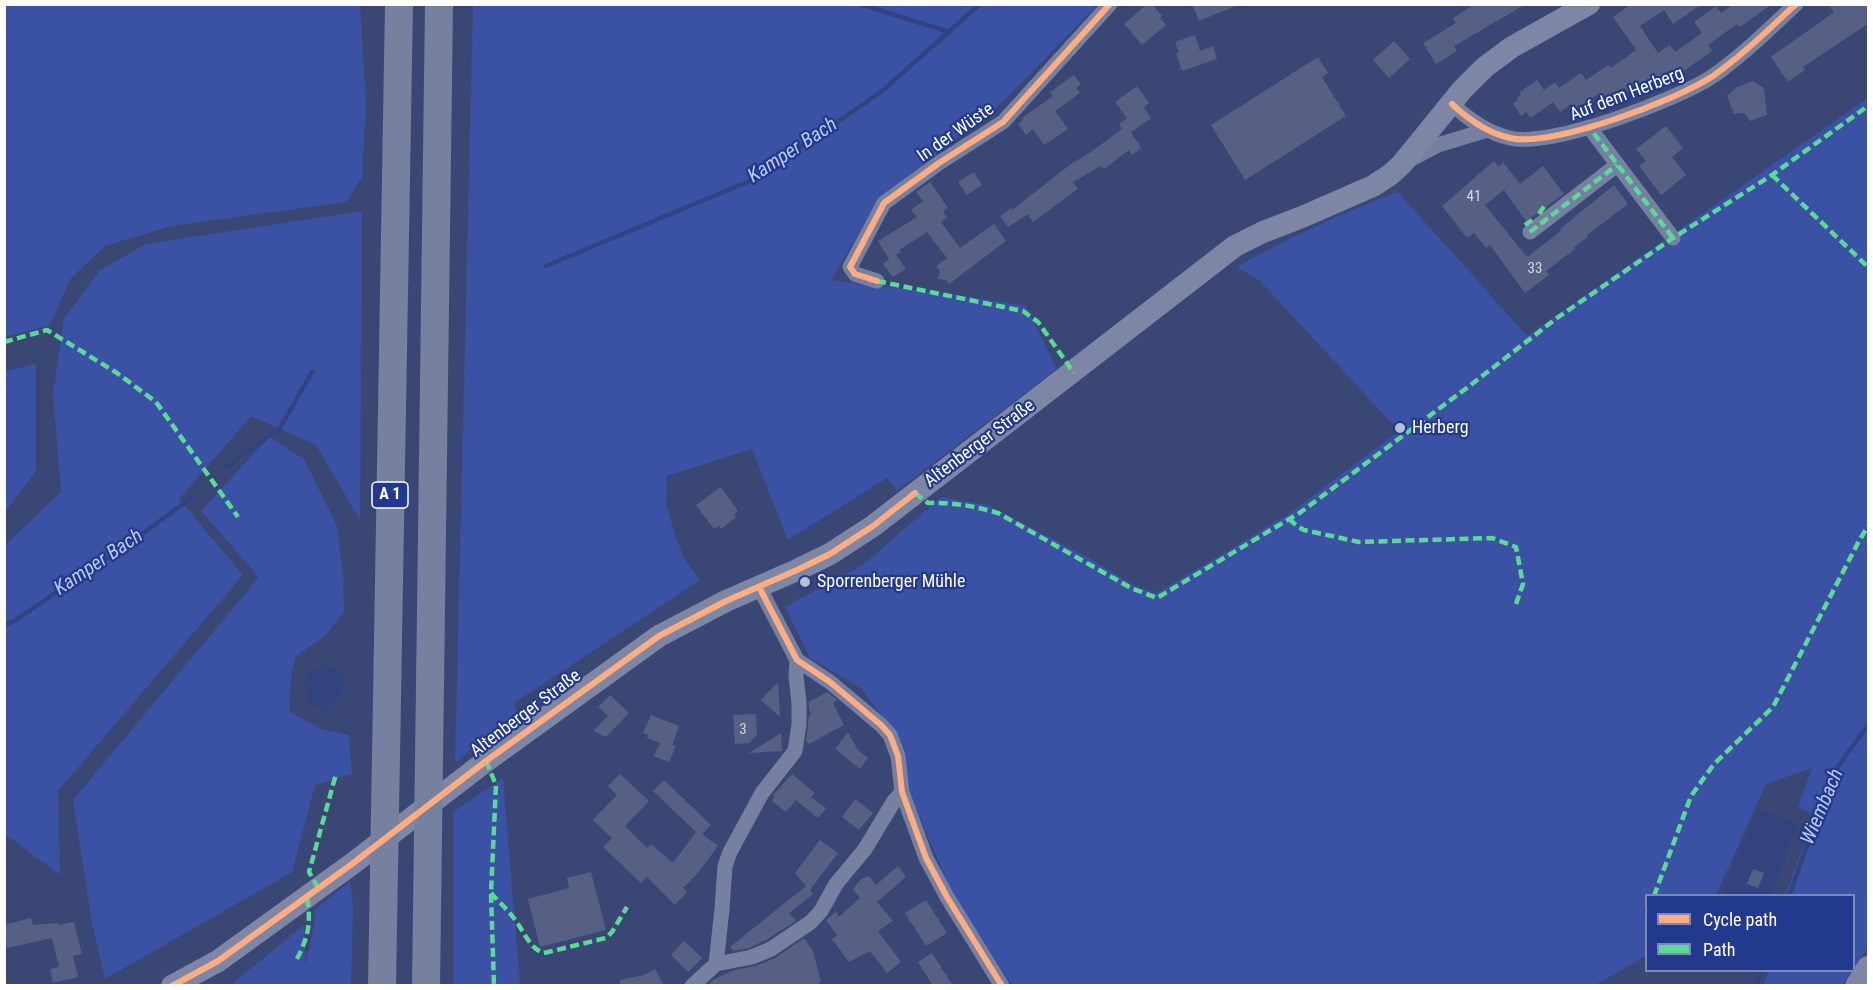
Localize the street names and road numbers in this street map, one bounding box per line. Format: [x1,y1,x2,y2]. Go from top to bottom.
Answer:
street label: Auf dem Herberg [1567,63,1687,127]
street label: In der Wüste [914,99,998,167]
street label: Altenberger Straße [920,395,1040,493]
road number: A 1 [372,482,408,508]
street label: Altenberger Straße [466,665,586,763]

